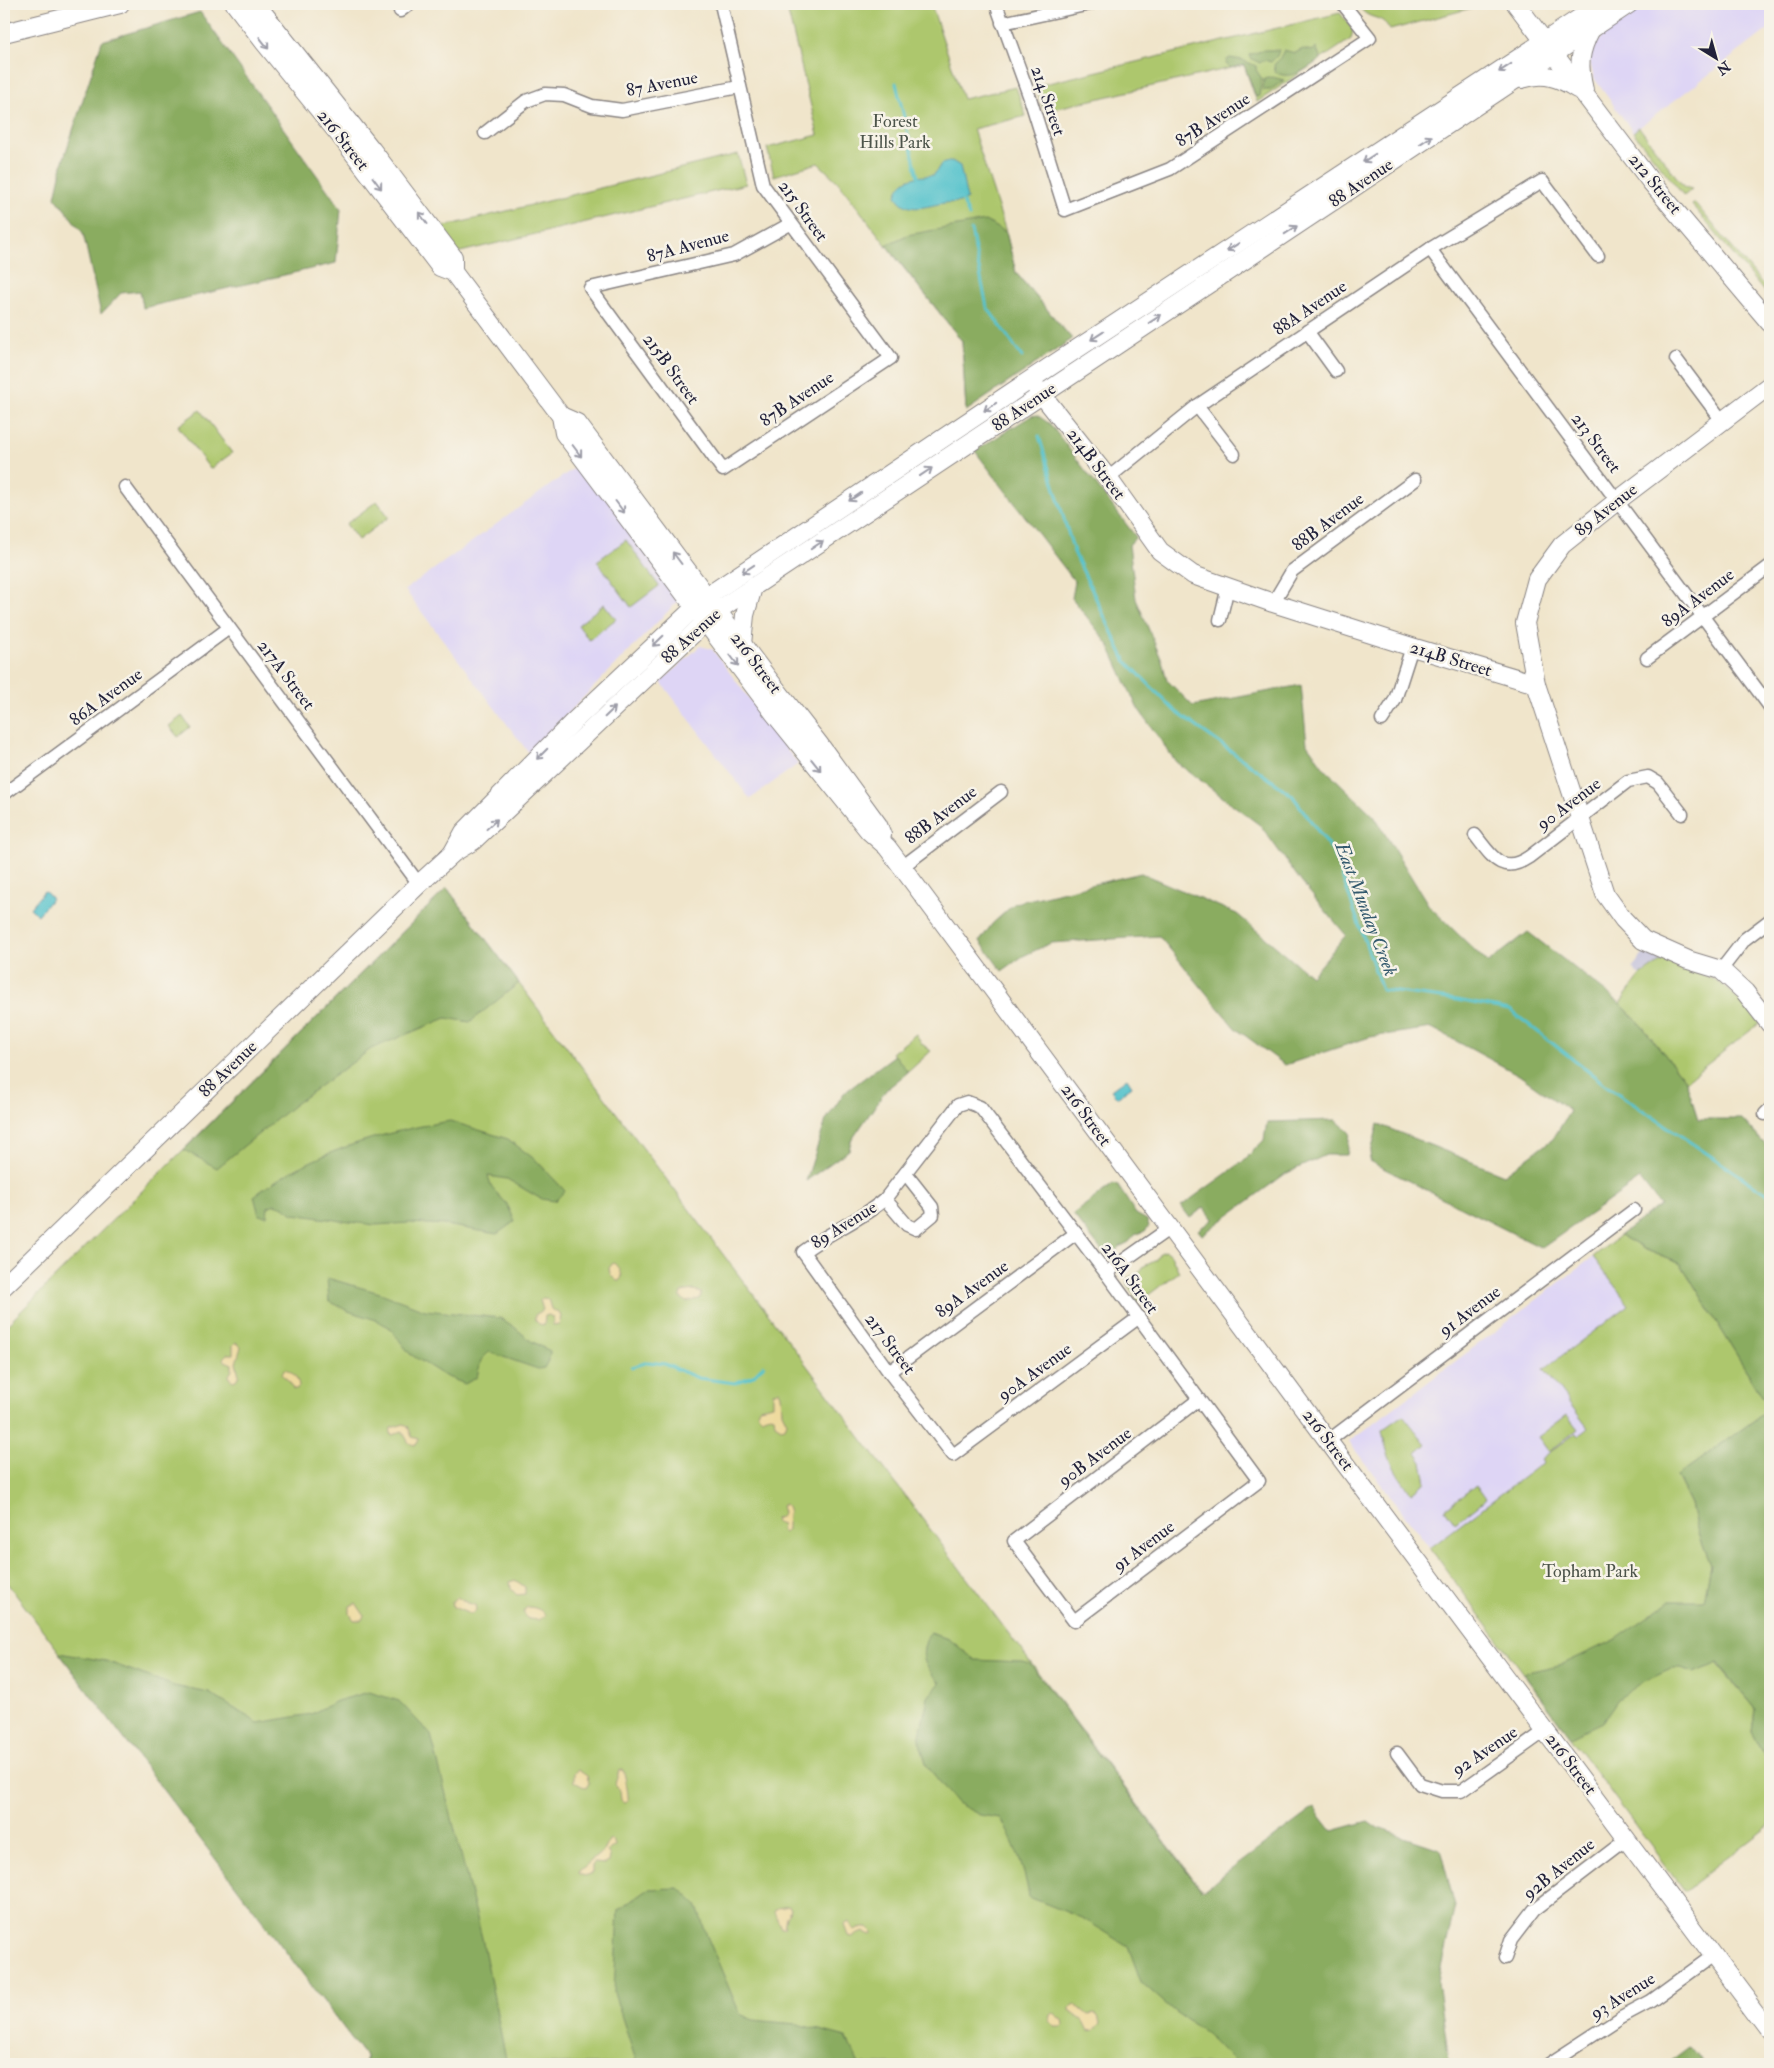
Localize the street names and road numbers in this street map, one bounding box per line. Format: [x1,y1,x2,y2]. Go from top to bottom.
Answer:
street label: 214 Street [1025,63,1071,139]
street label: 87 Avenue [624,66,700,102]
street label: 87B Avenue [1171,87,1255,153]
street label: 216 Street [312,105,374,175]
street label: 212 Street [1623,149,1687,219]
street label: 88 Avenue [1324,153,1398,213]
street label: 215 Street [773,176,833,246]
street label: 87A Avenue [644,224,732,268]
street label: 88A Avenue [1269,275,1352,341]
street label: 215B Street [637,329,705,409]
street label: 87B Avenue [756,366,839,432]
street label: 88 Avenue [987,377,1061,437]
street label: 213 Street [1566,408,1626,478]
street label: 214B Street [1061,423,1131,505]
street label: 89 Avenue [1570,478,1642,542]
street label: 88B Avenue [1287,487,1369,557]
street label: 89A Avenue [1657,563,1739,633]
street label: 88 Avenue [656,603,726,669]
street label: 216 Street [725,627,787,699]
street label: 217A Street [252,635,320,715]
street label: 214B Street [1407,636,1495,682]
street label: 86A Avenue [65,662,147,731]
street label: 90 Avenue [1531,772,1606,837]
street label: 88B Avenue [900,780,982,850]
street label: 88 Avenue [194,1035,263,1103]
street label: 216 Street [1056,1079,1116,1151]
street label: 89 Avenue [807,1196,882,1254]
street label: 216A Street [1096,1238,1164,1319]
street label: 89A Avenue [931,1254,1014,1323]
street label: 91 Avenue [1433,1280,1506,1343]
street label: 217 Street [859,1309,921,1379]
street label: 90A Avenue [992,1337,1077,1408]
street label: 216 Street [1297,1404,1359,1476]
street label: 90B Avenue [1052,1422,1137,1493]
street label: 91 Avenue [1107,1515,1180,1578]
street label: 92 Avenue [1446,1720,1523,1782]
street label: 216 Street [1540,1728,1602,1800]
street label: 92B Avenue [1517,1833,1600,1906]
street label: 93 Avenue [1585,1967,1660,2026]

